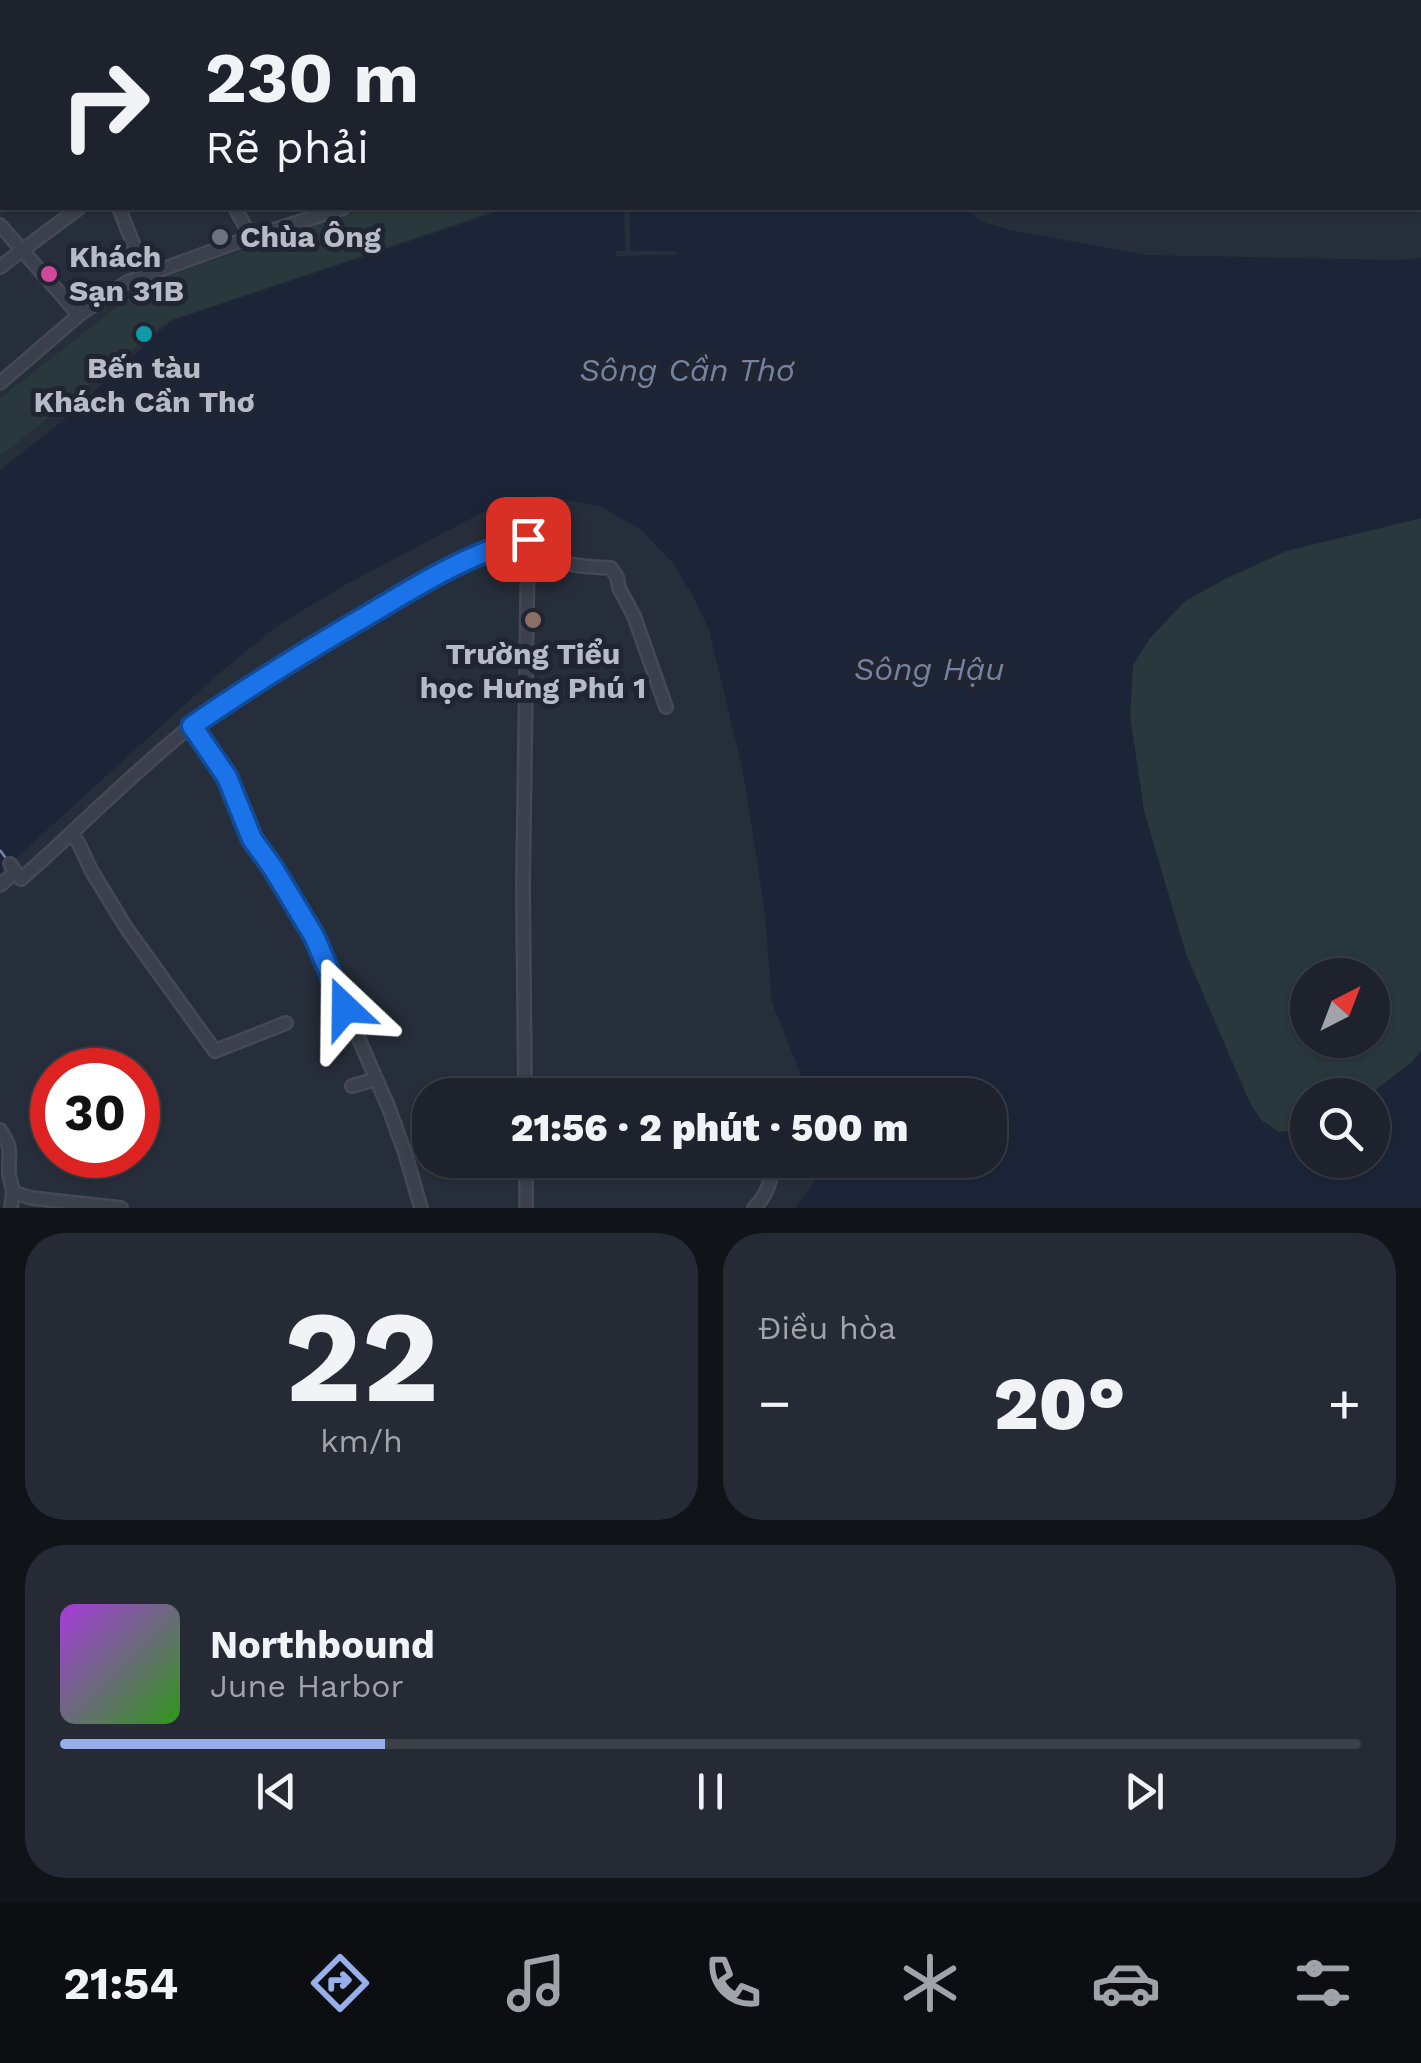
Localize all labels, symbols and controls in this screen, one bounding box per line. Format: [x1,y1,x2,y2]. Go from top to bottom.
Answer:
text: 230 m [205,37,419,119]
icon: right [40,40,170,170]
text: Rẽ phải [205,121,369,174]
place label: Chùa Ông [240,219,381,254]
marker: Chùa Ông [209,226,231,248]
place label: Khách Sạn 31B [69,239,184,308]
marker: Khách Sạn 31B [38,263,60,285]
marker: Bến tàu Khách Cần Thơ [133,323,155,345]
place label: Bến tàu Khách Cần Thơ [33,350,255,419]
water label: Sông Cần Thơ [579,351,796,389]
pin [486,497,571,582]
icon: arrive [501,512,556,567]
marker: Trường Tiểu học Hưng Phú 1 [522,609,544,631]
place label: Trường Tiểu học Hưng Phú 1 [420,636,646,705]
water label: Sông Hậu [854,650,1004,688]
position arrow [293,956,397,1060]
north arrow [1290,958,1390,1058]
map controls [1290,958,1390,1178]
speed limit sign: 30 [30,1048,160,1178]
button: search [1290,1078,1390,1178]
text: 21:56 · 2 phút · 500 m [511,1106,908,1150]
text: 22 [284,1280,439,1433]
text: Điều hòa [758,1309,896,1347]
text: 20° [993,1359,1126,1447]
text: − [758,1371,791,1435]
text: + [1328,1371,1361,1435]
text: km/h [320,1422,403,1460]
text: Northbound [210,1623,435,1667]
text: June Harbor [210,1667,404,1705]
icon: previous [249,1764,304,1819]
icon: pause [683,1764,738,1819]
icon: next [1117,1764,1172,1819]
icon: directions [305,1948,375,2018]
icon: music [501,1948,571,2018]
icon: phone [698,1948,768,2018]
icon: climate [895,1948,965,2018]
icon: car [1091,1948,1161,2018]
icon: filters [1288,1948,1358,2018]
text: 21:54 [63,1957,178,2010]

